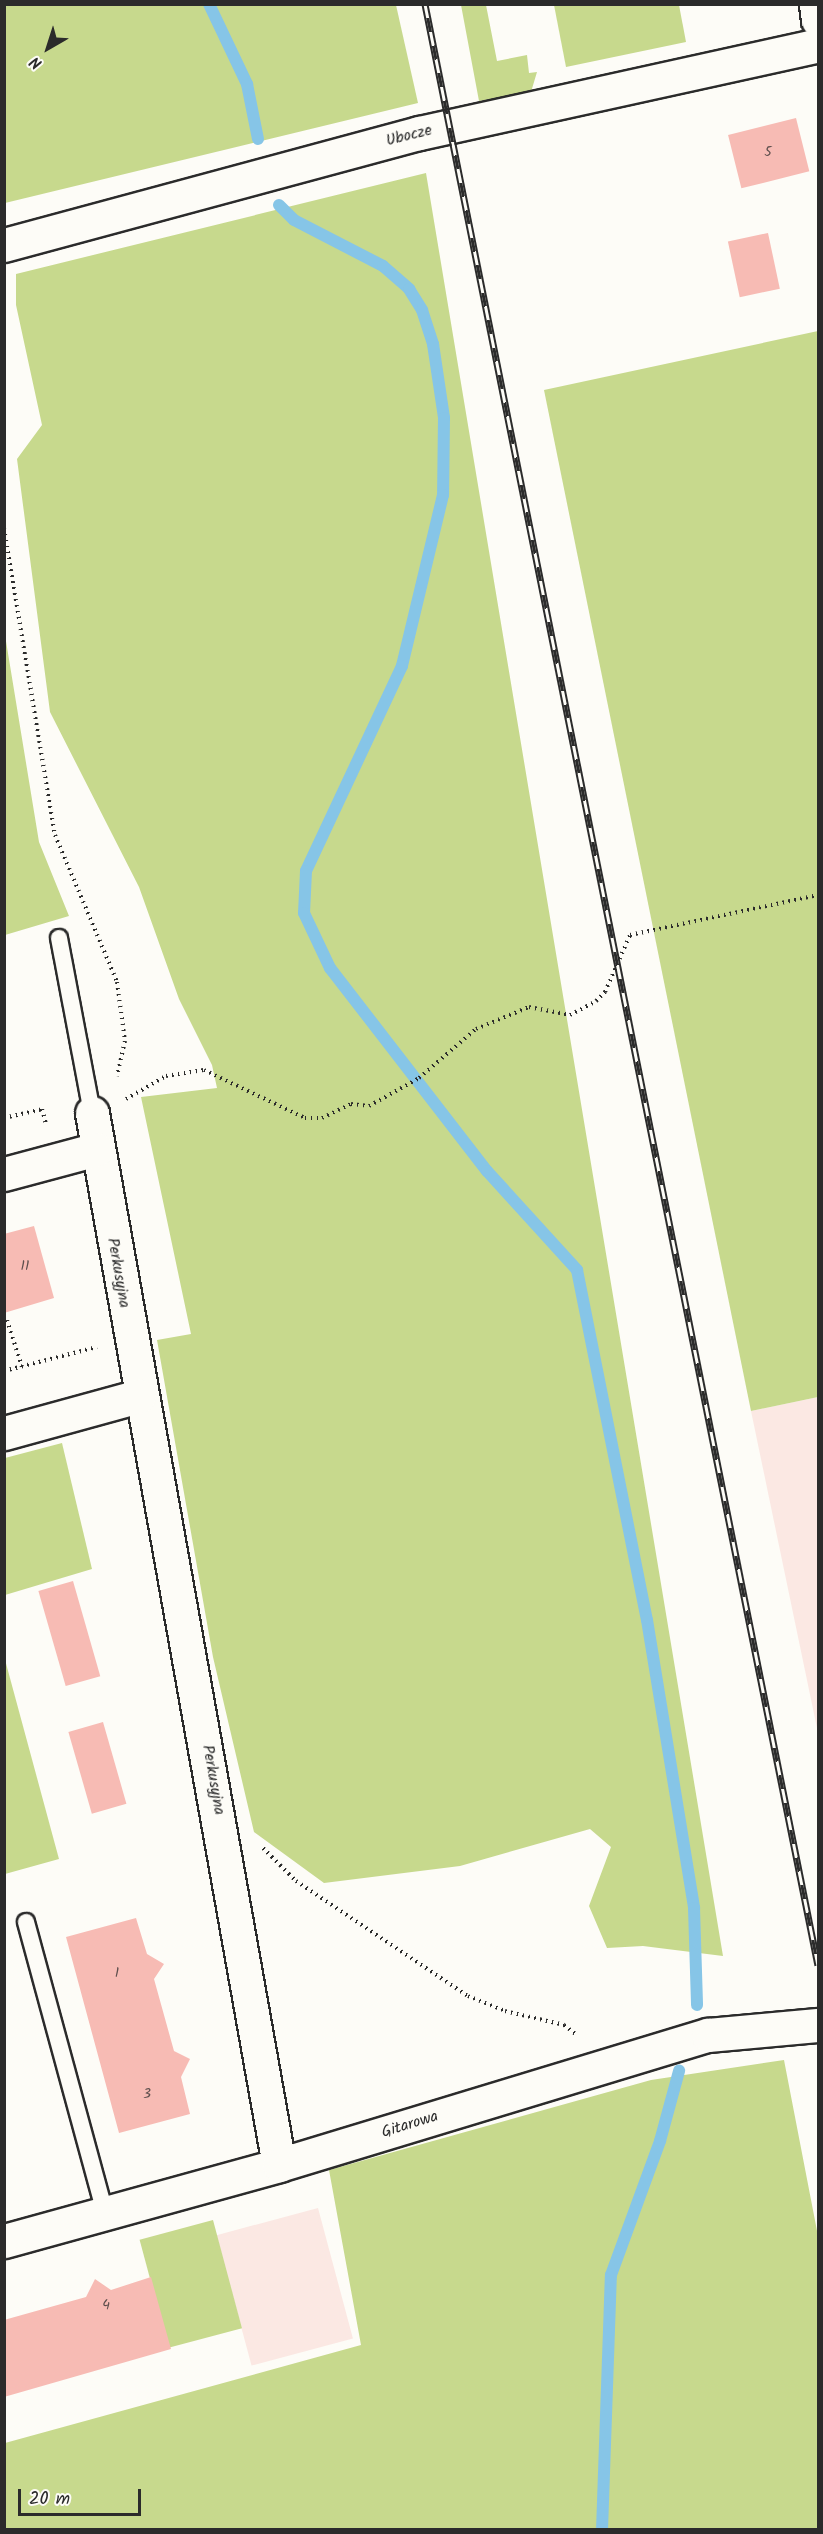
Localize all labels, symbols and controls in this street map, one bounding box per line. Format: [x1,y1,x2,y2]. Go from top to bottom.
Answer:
north arrow [18,18,78,78]
text: N [25,49,48,75]
street label: Ubocze [384,121,434,151]
house number: 5 [764,144,772,160]
street label: Perkusyjna [102,1236,134,1310]
house number: 11 [21,1258,29,1274]
street label: Perkusyjna [197,1743,229,1817]
house number: 1 [115,1965,119,1981]
house number: 3 [143,2086,151,2102]
street label: Gitarowa [379,2107,441,2143]
house number: 4 [102,2297,110,2313]
scale bar [21,2477,144,2515]
text: 20 m [29,2485,70,2514]

